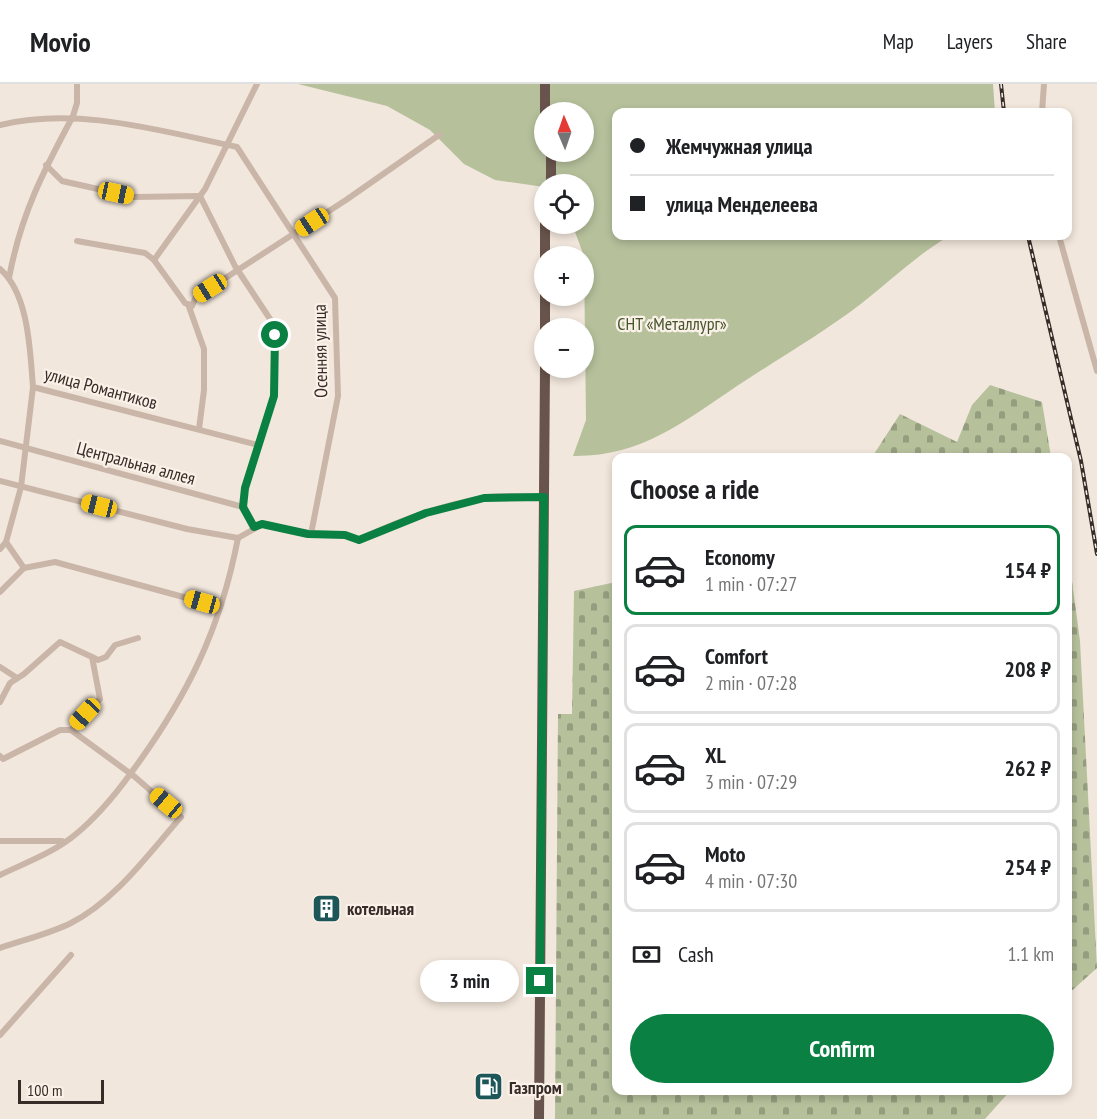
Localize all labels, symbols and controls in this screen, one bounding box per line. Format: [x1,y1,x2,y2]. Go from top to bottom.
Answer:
text: Movio [30,23,91,60]
text: Map [883,28,914,55]
text: Layers [947,28,993,55]
text: Share [1026,28,1067,55]
north arrow [534,102,594,162]
map controls [534,102,594,378]
text: Жемчужная улица [666,132,813,160]
button: locate [534,174,594,234]
car [97,180,135,206]
text: улица Менделеева [666,190,818,218]
car [292,205,332,239]
button: + [534,246,594,306]
car [190,271,230,305]
street label: Осенняя улица [308,304,332,398]
park label: СНТ «Металлург» [617,312,727,335]
button: − [534,318,594,378]
route start [261,321,288,348]
street label: улица Романтиков [42,362,160,414]
street label: Центральная аллея [74,436,198,490]
text: Choose a ride [630,472,759,506]
car [79,493,119,519]
icon: car [633,543,687,597]
text: Economy [705,543,775,571]
text: 154 ₽ [1004,556,1051,584]
text: 1 min · 07:27 [705,571,797,597]
car [182,588,222,616]
icon: car [633,642,687,696]
text: Comfort [705,642,768,670]
text: 208 ₽ [1004,655,1051,683]
text: 2 min · 07:28 [705,670,797,696]
car [66,695,104,733]
icon: car [633,741,687,795]
text: XL [705,741,726,769]
text: 262 ₽ [1004,754,1051,782]
text: 3 min · 07:29 [705,769,797,795]
car [146,785,186,821]
icon: car [633,840,687,894]
text: Moto [705,840,746,868]
text: 254 ₽ [1004,853,1051,881]
text: 4 min · 07:30 [705,868,797,894]
building icon: котельная [310,892,342,924]
place label: котельная [347,897,414,920]
icon: cash [630,938,663,971]
text: Cash [678,940,714,968]
text: 1.1 km [1007,941,1054,967]
callout: 3 min [420,960,519,1002]
route end [526,967,553,994]
text: 3 min [449,968,490,994]
button: Confirm [630,1014,1054,1083]
fuel station icon: Газпром [472,1071,504,1103]
place label: Газпром [509,1076,562,1099]
scale bar [18,1077,104,1104]
text: 100 m [27,1080,62,1100]

